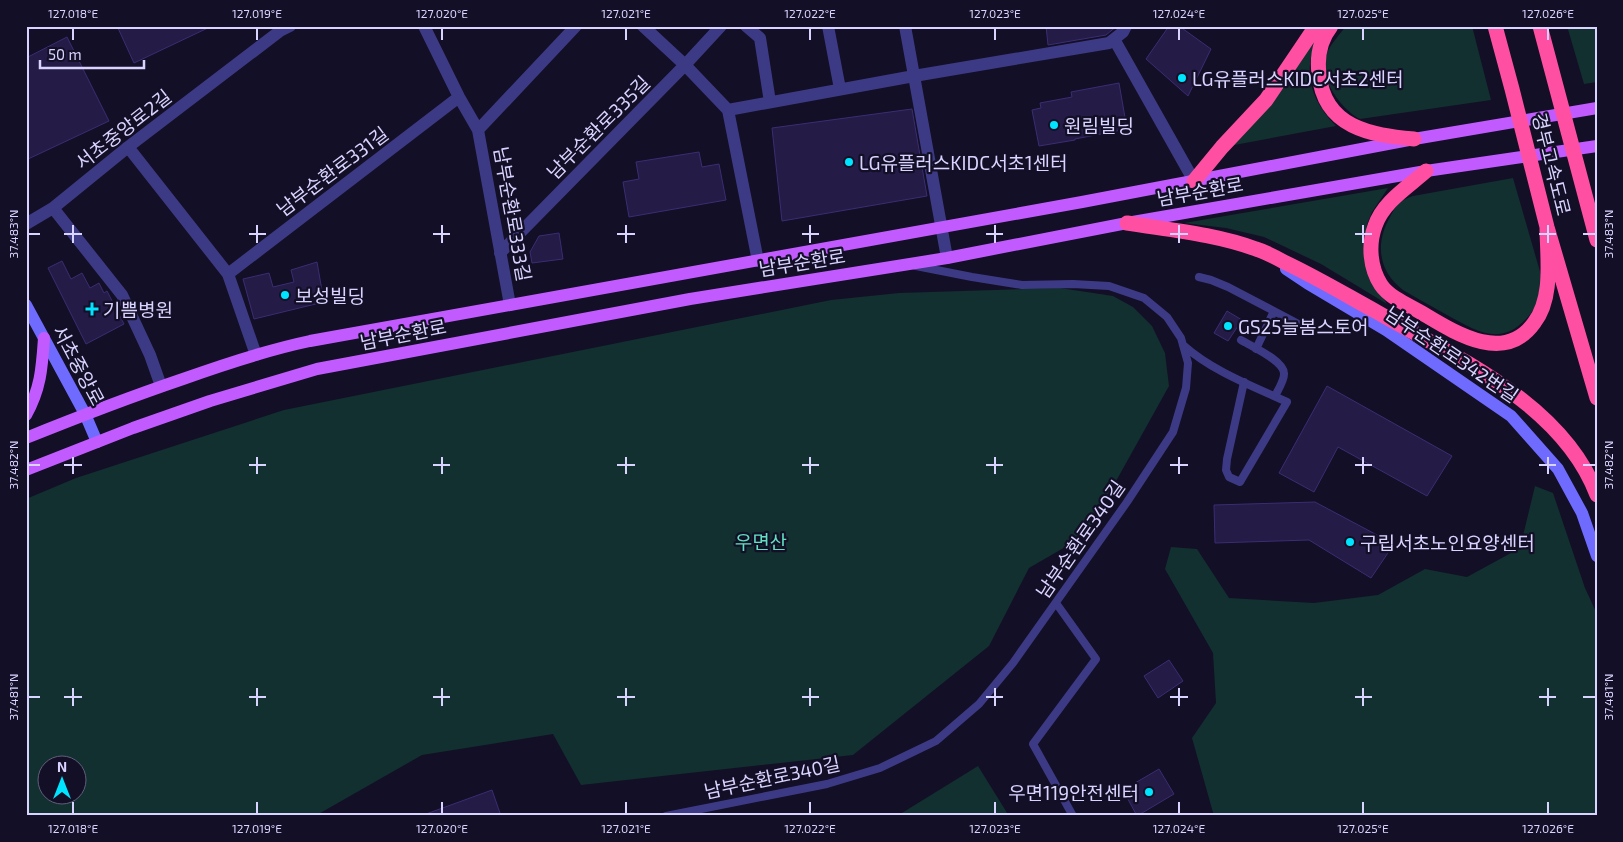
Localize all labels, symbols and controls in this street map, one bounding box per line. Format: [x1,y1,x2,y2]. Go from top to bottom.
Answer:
text: 127.018°E [48,6,98,20]
text: 127.019°E [232,6,282,20]
text: 127.020°E [416,6,468,20]
text: 127.021°E [601,6,651,20]
text: 127.022°E [784,6,836,20]
text: 127.023°E [969,6,1021,20]
text: 127.024°E [1153,6,1205,20]
text: 127.025°E [1337,6,1389,20]
text: 127.026°E [1522,6,1574,20]
scale bar [40,38,144,70]
text: 50 m [48,45,82,63]
place label: LG유플러스KIDC서초2센터 [1192,67,1404,90]
street label: 남부순환로335길 [542,71,654,183]
marker: LG유플러스KIDC서초2센터 [1176,72,1188,84]
street label: 서초중앙로2길 [70,84,176,174]
street label: 경부고속도로 [1528,110,1576,218]
place label: 원림빌딩 [1064,114,1134,137]
marker: 원림빌딩 [1048,119,1060,131]
street label: 남부순환로331길 [272,122,392,220]
street label: 남부순환로333길 [490,145,536,283]
place label: LG유플러스KIDC서초1센터 [859,151,1067,174]
marker: LG유플러스KIDC서초1센터 [843,156,855,168]
street label: 남부순환로 [1155,172,1245,210]
text: 37.483°N [6,209,20,259]
text: 37.483°N [1601,209,1615,259]
street label: 남부순환로 [757,244,847,280]
place label: 보성빌딩 [295,284,365,307]
marker: 보성빌딩 [279,289,291,301]
place label: 기쁨병원 [103,298,173,321]
street label: 남부순환로342번길 [1381,301,1523,407]
marker: 기쁨병원 [85,302,99,316]
street label: 남부순환로 [358,314,448,354]
place label: GS25늘봄스토어 [1238,315,1369,338]
marker: GS25늘봄스토어 [1222,320,1234,332]
street label: 서초중앙로 [48,321,110,409]
text: 37.482°N [6,440,20,490]
text: 37.482°N [1601,440,1615,490]
street label: 남부순환로340길 [1031,476,1129,602]
park label: 우면산 [735,530,787,553]
place label: 구립서초노인요양센터 [1360,531,1535,554]
marker: 구립서초노인요양센터 [1344,536,1356,548]
text: 37.481°N [6,673,20,721]
text: 37.481°N [1601,673,1615,721]
street label: 남부순환로340길 [702,751,842,803]
north arrow [38,754,88,804]
text: N [57,758,67,775]
place label: 우면119안전센터 [1008,781,1139,804]
marker: 우면119안전센터 [1143,786,1155,798]
text: 127.018°E [48,821,98,835]
text: 127.019°E [232,821,282,835]
text: 127.020°E [416,821,468,835]
text: 127.021°E [601,821,651,835]
text: 127.022°E [784,821,836,835]
text: 127.023°E [969,821,1021,835]
text: 127.024°E [1153,821,1205,835]
text: 127.025°E [1337,821,1389,835]
text: 127.026°E [1522,821,1574,835]

